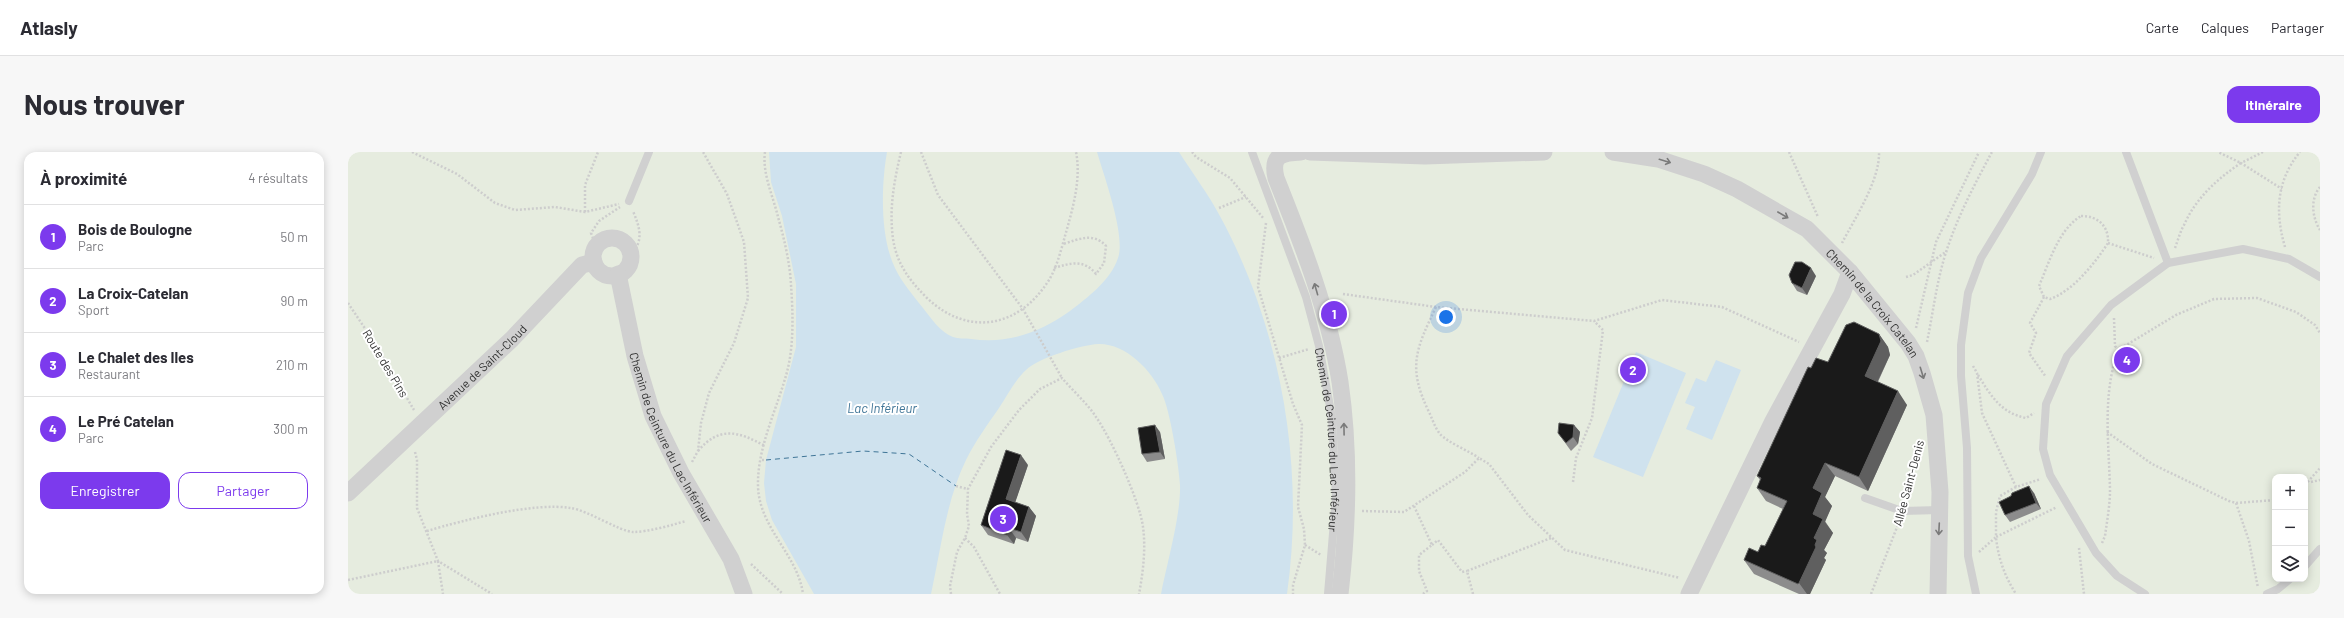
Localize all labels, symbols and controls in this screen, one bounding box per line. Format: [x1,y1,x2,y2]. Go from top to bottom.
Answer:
text: Atlasly [20,16,78,39]
text: Carte [2146,19,2179,36]
text: Calques [2201,19,2249,36]
text: Partager [2271,19,2324,36]
button: Itinéraire [2227,86,2320,123]
text: Nous trouver [24,87,185,121]
one-way arrow [1658,158,1671,165]
text: À proximité [40,168,127,188]
text: 4 résultats [248,170,308,186]
one-way arrow [1777,212,1789,219]
text: Bois de Boulogne [78,220,192,238]
text: 1 [51,229,55,245]
text: 50 m [281,229,308,245]
text: Parc [78,238,104,254]
street label: Chemin de la Croix Catelan [1824,246,1922,360]
one-way arrow [1312,282,1319,295]
text: La Croix-Catelan [78,284,188,302]
text: 2 [49,293,57,309]
text: 90 m [281,293,308,309]
pin: 1 [1321,299,1347,329]
text: Sport [78,302,109,318]
your location [1436,307,1456,327]
street label: Avenue de Saint-Cloud [435,321,529,412]
street label: Route des Pins [360,327,412,400]
pin: 4 [2114,345,2140,375]
street label: Chemin de Ceinture du Lac Inférieur [1312,346,1343,533]
text: Le Chalet des Iles [78,348,194,366]
street label: Chemin de Ceinture du Lac Inférieur [627,351,716,526]
pin: 2 [1620,355,1646,385]
text: 3 [49,357,57,373]
text: 210 m [276,357,308,373]
text: Restaurant [78,366,140,382]
one-way arrow [1919,366,1926,379]
water label: Lac Inférieur [847,400,917,416]
text: Le Pré Catelan [78,412,174,430]
text: 4 [49,421,57,437]
text: 300 m [273,421,308,437]
one-way arrow [1340,423,1348,436]
text: Parc [78,430,104,446]
street label: Allée Saint-Denis [1890,438,1926,528]
button: Enregistrer [40,472,170,509]
button: Partager [178,472,308,509]
map controls [2272,474,2308,582]
button: + [2272,474,2308,510]
pin: 3 [990,504,1016,534]
button: − [2272,510,2308,546]
one-way arrow [1935,522,1943,535]
button: layers [2272,546,2308,582]

